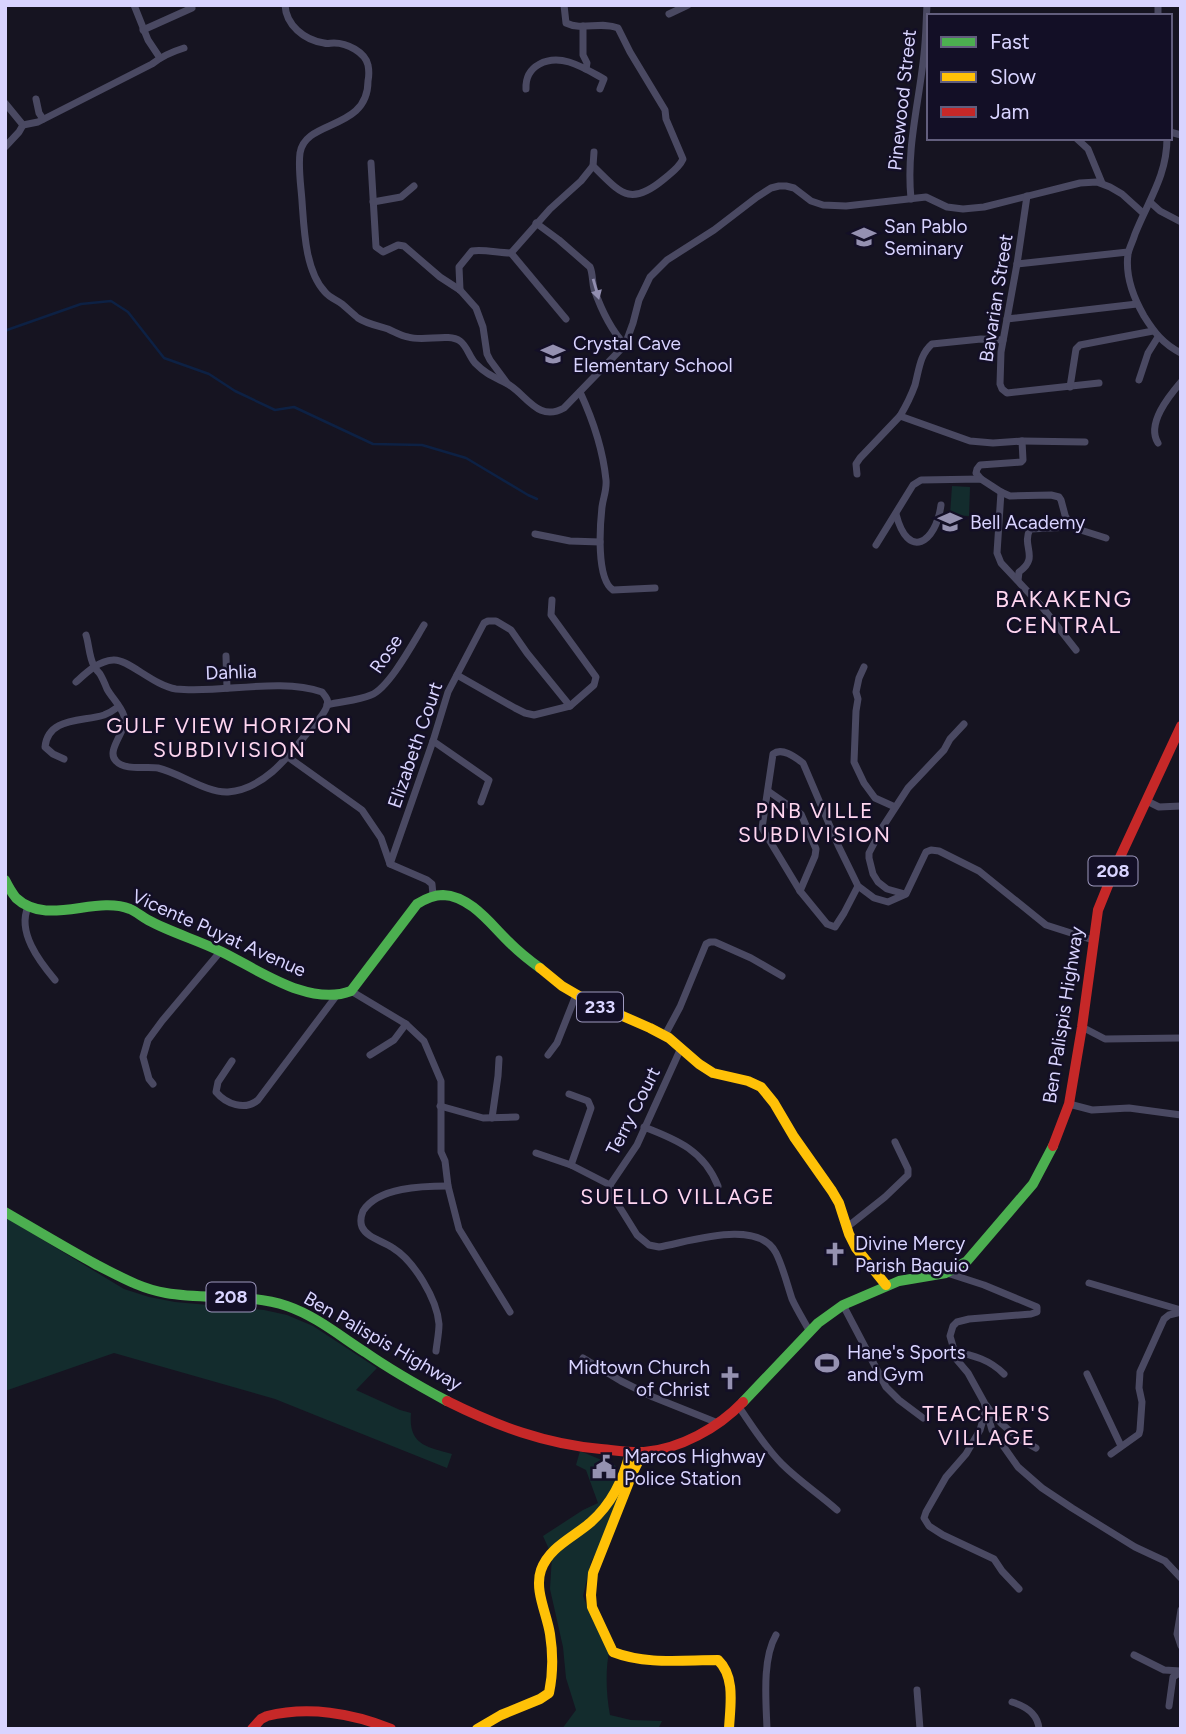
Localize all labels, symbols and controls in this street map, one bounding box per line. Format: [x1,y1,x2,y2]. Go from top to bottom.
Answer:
legend [927,14,1172,140]
street label: Pinewood Street [883,28,921,172]
text: Fast [990,29,1030,54]
text: Slow [990,64,1036,89]
text: Jam [990,99,1029,124]
place label: San Pablo Seminary [884,215,968,260]
school or university icon: San Pablo Seminary [850,223,878,251]
street label: Bavarian Street [975,232,1017,364]
one-way arrow [592,279,602,300]
place label: Crystal Cave Elementary School [573,332,733,377]
school or university icon: Crystal Cave Elementary School [539,340,567,368]
school or university icon: Bell Academy [936,508,964,536]
place label: Bell Academy [970,511,1085,534]
district label: BAKAKENG CENTRAL [995,585,1133,639]
street label: Rose [365,630,407,678]
street label: Dahlia [205,660,257,684]
street label: Elizabeth Court [383,679,447,811]
district label: GULF VIEW HORIZON SUBDIVISION [106,713,354,762]
district label: PNB VILLE SUBDIVISION [738,798,892,847]
road number: 208 [1088,856,1138,886]
street label: Vicente Puyat Avenue [128,884,310,982]
street label: Ben Palispis Highway [1038,925,1088,1105]
road number: 233 [577,992,623,1022]
street label: Terry Court [601,1063,665,1159]
district label: SUELLO VILLAGE [580,1184,776,1209]
place label: Divine Mercy Parish Baguio [855,1232,969,1277]
church icon: Divine Mercy Parish Baguio [821,1240,849,1268]
road number: 208 [206,1282,256,1312]
street label: Ben Palispis Highway [300,1286,466,1396]
place label: Hane's Sports and Gym [847,1341,966,1386]
sports icon: Hane's Sports and Gym [813,1349,841,1377]
place label: Midtown Church of Christ [568,1356,710,1401]
church icon: Midtown Church of Christ [716,1364,744,1392]
district label: TEACHER'S VILLAGE [922,1401,1052,1450]
place label: Marcos Highway Police Station [624,1445,766,1490]
public building icon: Marcos Highway Police Station [590,1453,618,1481]

